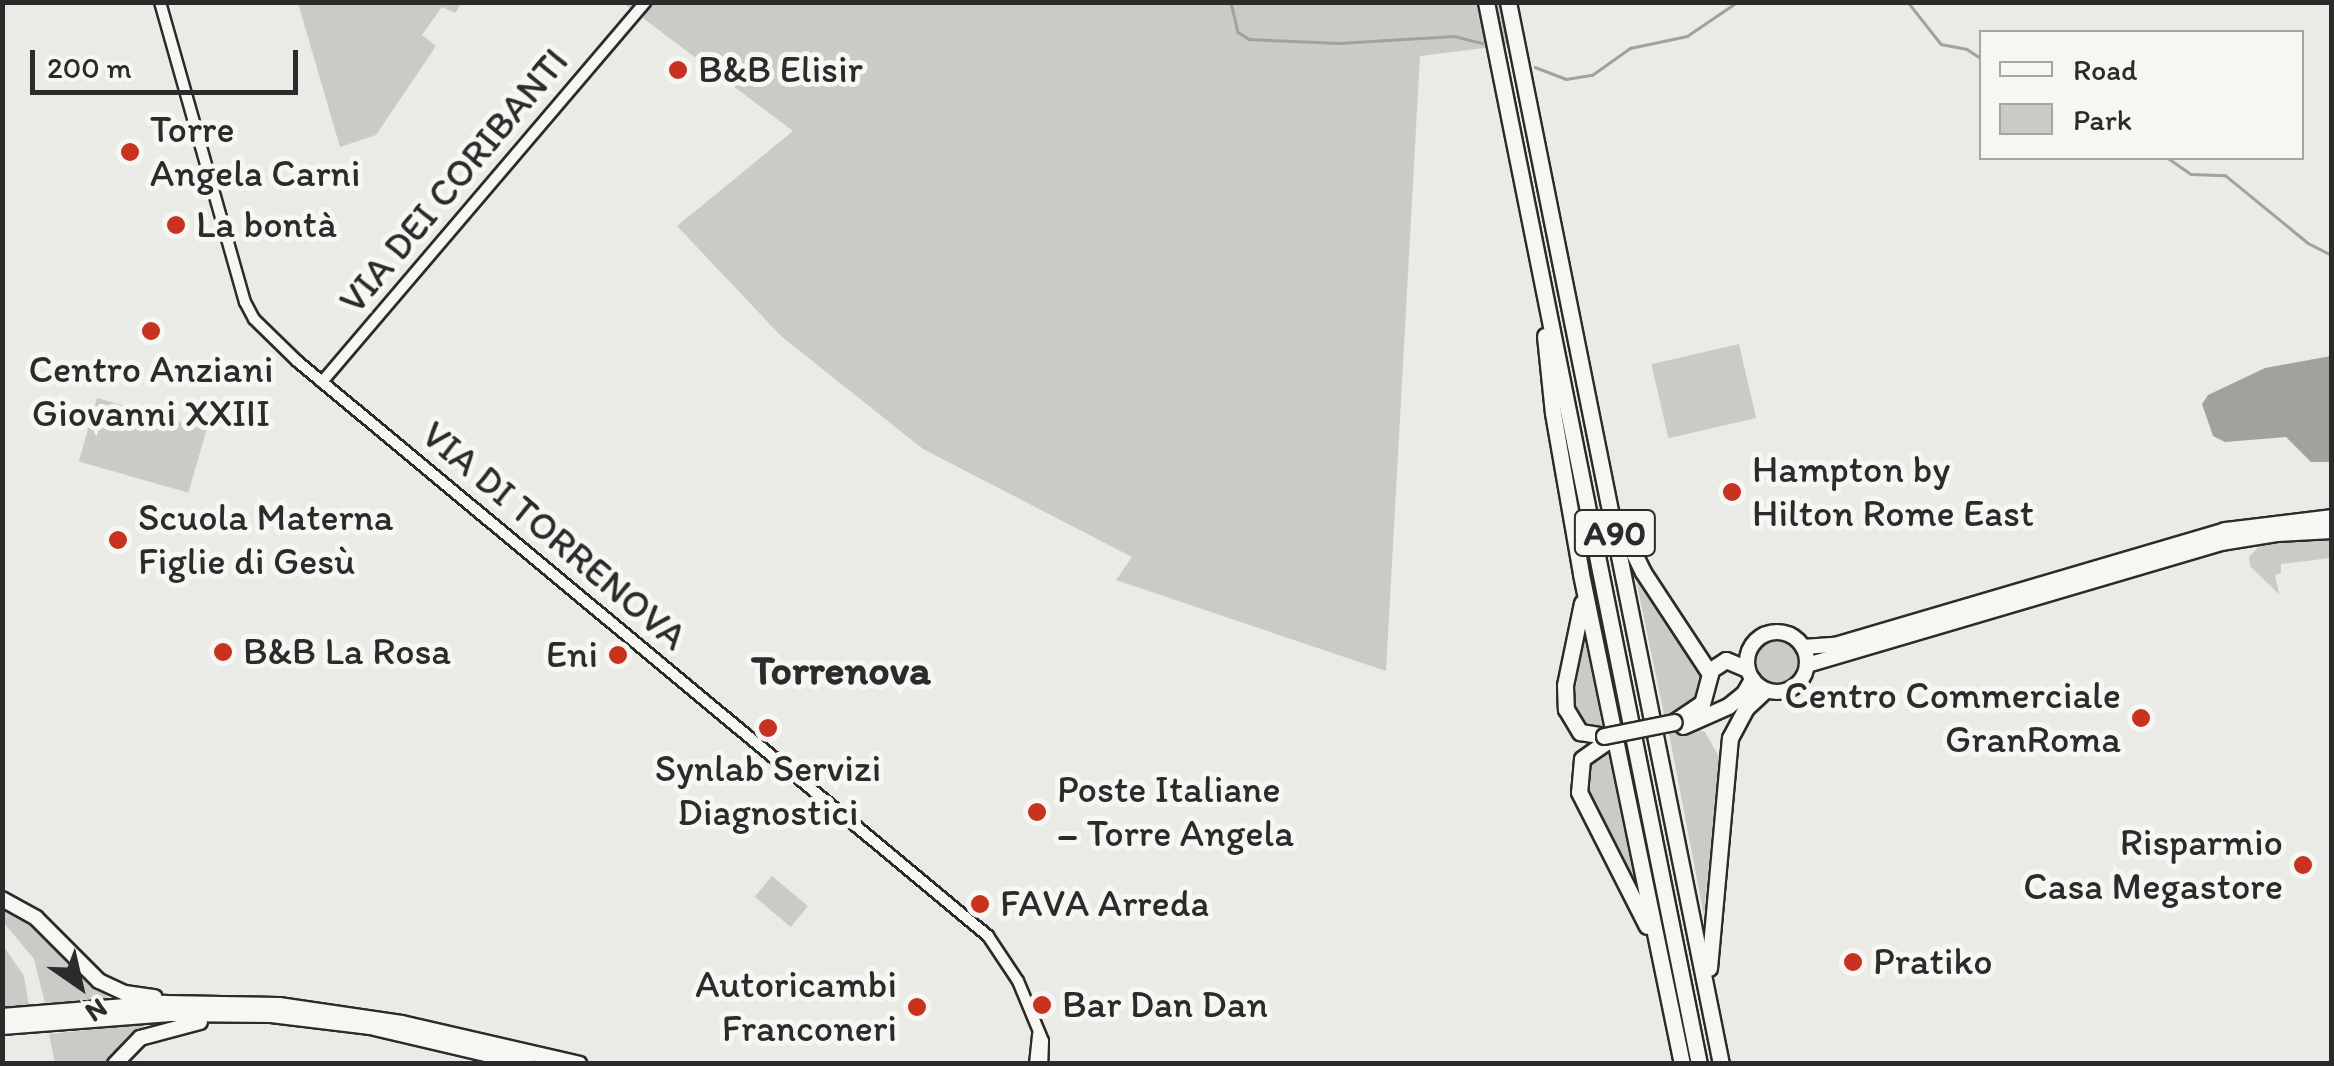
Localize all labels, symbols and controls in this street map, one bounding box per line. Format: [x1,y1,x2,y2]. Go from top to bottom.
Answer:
scale bar [35,30,302,92]
legend [1979,30,2304,160]
street label: VIA DEI CORIBANTI [331,40,577,322]
place label: B&B Elisir [698,47,863,93]
text: 200 m [47,49,132,86]
text: Road [2073,51,2138,88]
marker: B&B Elisir [667,59,689,81]
text: Park [2073,101,2132,138]
place label: Torre Angela Carni [150,107,361,196]
marker: Torre Angela Carni [119,141,141,163]
place label: La bontà [196,202,337,248]
marker: La bontà [165,214,187,236]
marker: Centro Anziani Giovanni XXIII [140,320,162,342]
place label: Centro Anziani Giovanni XXIII [29,347,273,436]
street label: VIA DI TORRENOVA [411,411,697,661]
place label: Hampton by Hilton Rome East [1752,447,2035,536]
marker: Hampton by Hilton Rome East [1721,481,1743,503]
place label: Scuola Materna Figlie di Gesù [138,495,394,584]
road number: A90 [1572,503,1658,563]
marker: Scuola Materna Figlie di Gesù [107,529,129,551]
place label: B&B La Rosa [243,629,450,675]
place label: Eni [546,632,598,678]
marker: B&B La Rosa [212,641,234,663]
marker: Eni [607,644,629,666]
district label: Torrenova [751,645,931,695]
place label: Centro Commerciale GranRoma [1784,673,2121,762]
marker: Centro Commerciale GranRoma [2130,707,2152,729]
marker: Synlab Servizi Diagnostici [755,715,781,741]
place label: Synlab Servizi Diagnostici [654,746,882,836]
place label: Poste Italiane – Torre Angela [1057,767,1292,856]
marker: Poste Italiane – Torre Angela [1026,801,1048,823]
place label: Risparmio Casa Megastore [2025,820,2283,909]
marker: Risparmio Casa Megastore [2292,854,2314,876]
place label: FAVA Arreda [1000,881,1209,927]
marker: FAVA Arreda [969,893,991,915]
north arrow [30,936,130,1036]
place label: Pratiko [1873,939,1992,985]
marker: Pratiko [1842,951,1864,973]
place label: Autoricambi Franconeri [695,962,897,1052]
place label: Bar Dan Dan [1062,982,1271,1028]
text: N [79,991,114,1030]
marker: Bar Dan Dan [1031,994,1053,1016]
marker: Autoricambi Franconeri [906,996,928,1018]

